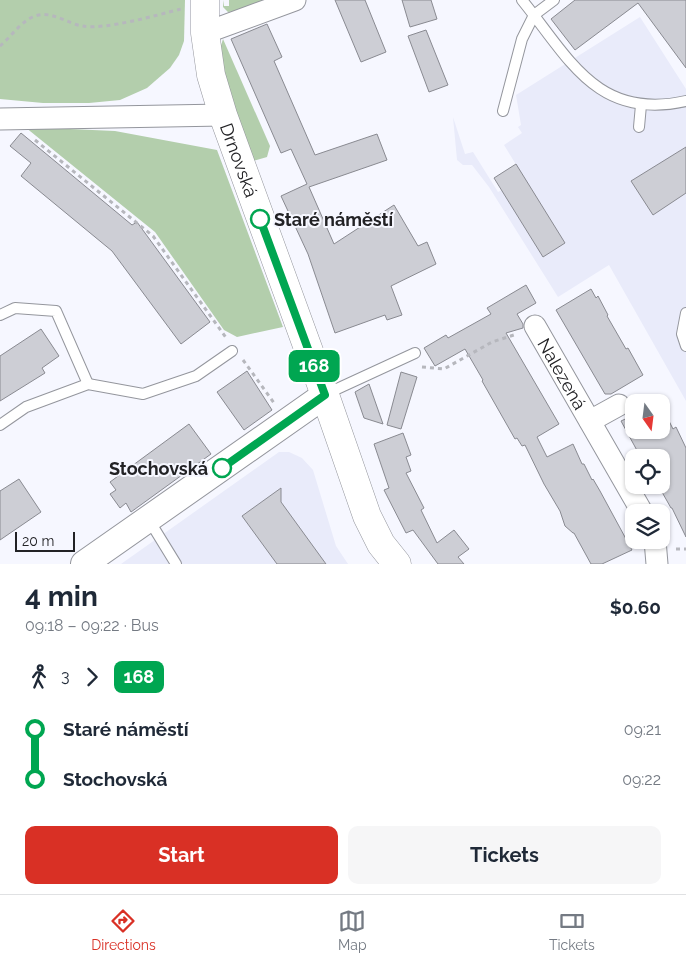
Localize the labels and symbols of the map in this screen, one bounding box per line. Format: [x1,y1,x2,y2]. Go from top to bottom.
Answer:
street label: Drnovská [216,120,262,200]
marker: Staré náměstí [250,209,270,229]
place label: Staré náměstí [274,209,394,230]
street label: Nalezená [534,334,591,413]
line badge: 168 [285,350,343,382]
north arrow [625,394,670,439]
place label: Stochovská [109,458,208,479]
marker: Stochovská [212,458,232,478]
scale bar [15,529,75,552]

